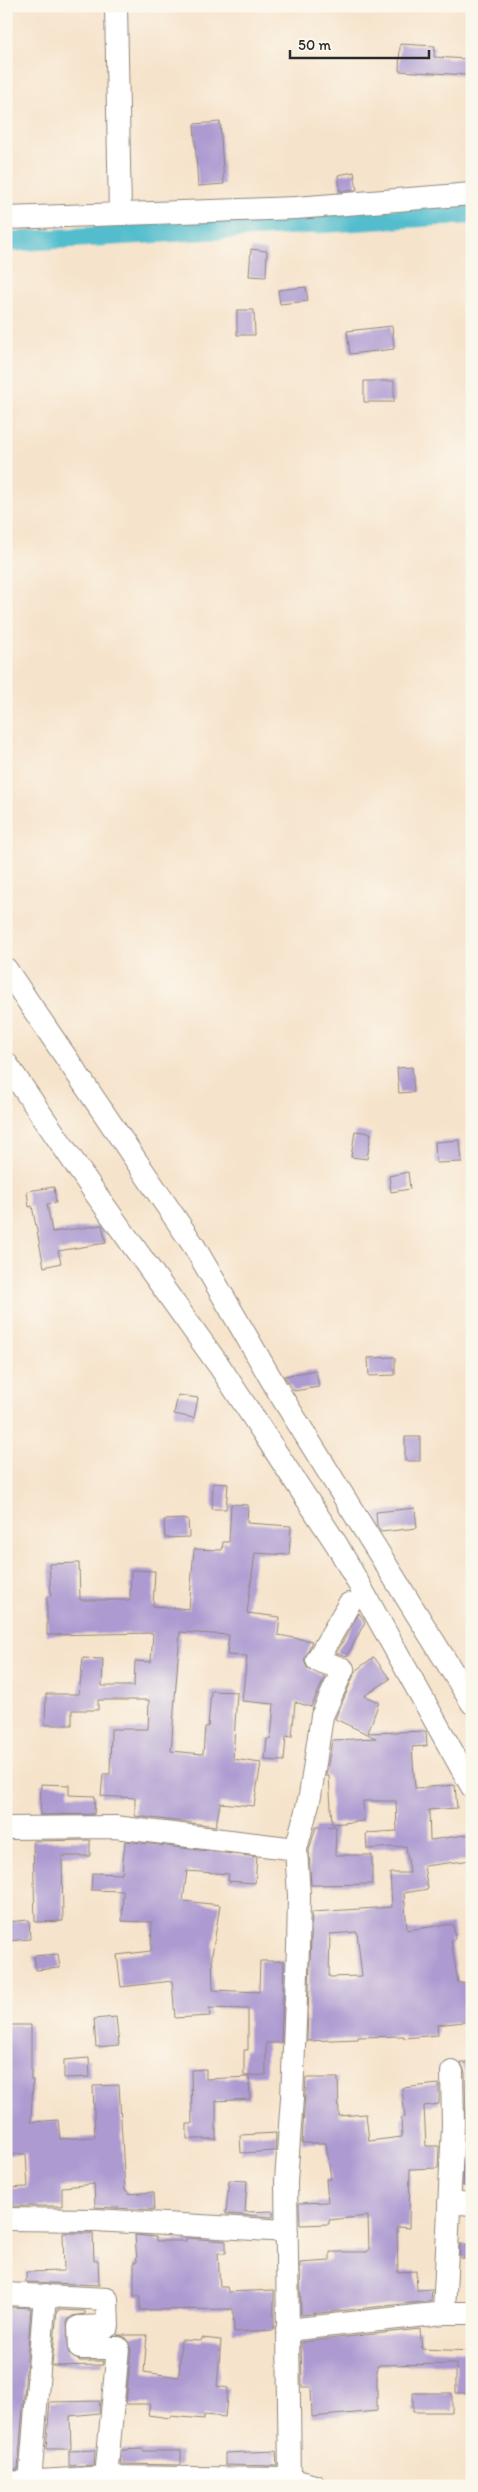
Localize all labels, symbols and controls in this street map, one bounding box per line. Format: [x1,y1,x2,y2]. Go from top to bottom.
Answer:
scale bar [290,28,429,60]
text: 50 m [298,36,331,54]

